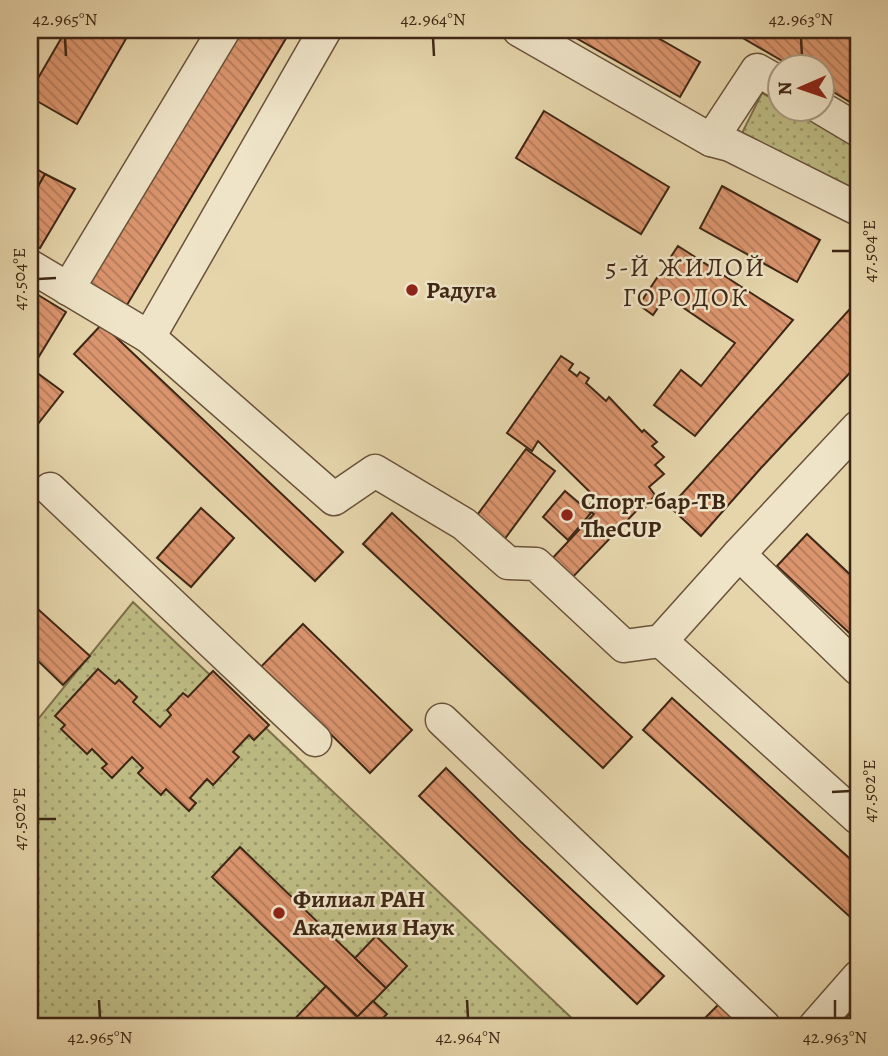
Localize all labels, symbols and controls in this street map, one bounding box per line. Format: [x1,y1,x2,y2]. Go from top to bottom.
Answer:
text: 42.965°N [33,7,97,31]
text: 42.964°N [400,7,466,31]
text: 42.963°N [769,7,833,31]
north arrow [766,52,836,122]
text: N [772,81,798,96]
text: 47.504°E [857,220,881,282]
text: 47.504°E [7,248,31,310]
district label: 5-Й ЖИЛОЙ ГОРОДОК [606,250,766,315]
place label: Радуга [426,274,497,306]
marker: Радуга [404,282,420,298]
place label: Спорт-бар-ТВ TheCUP [581,485,726,545]
marker: Спорт-бар-ТВ TheCUP [559,507,575,523]
text: 47.502°E [857,759,881,823]
text: 47.502°E [7,787,31,851]
place label: Филиал РАН Академия Наук [292,883,455,943]
marker: Филиал РАН Академия Наук [271,905,287,921]
text: 42.965°N [68,1025,132,1049]
text: 42.964°N [435,1025,501,1049]
text: 42.963°N [803,1025,867,1049]

